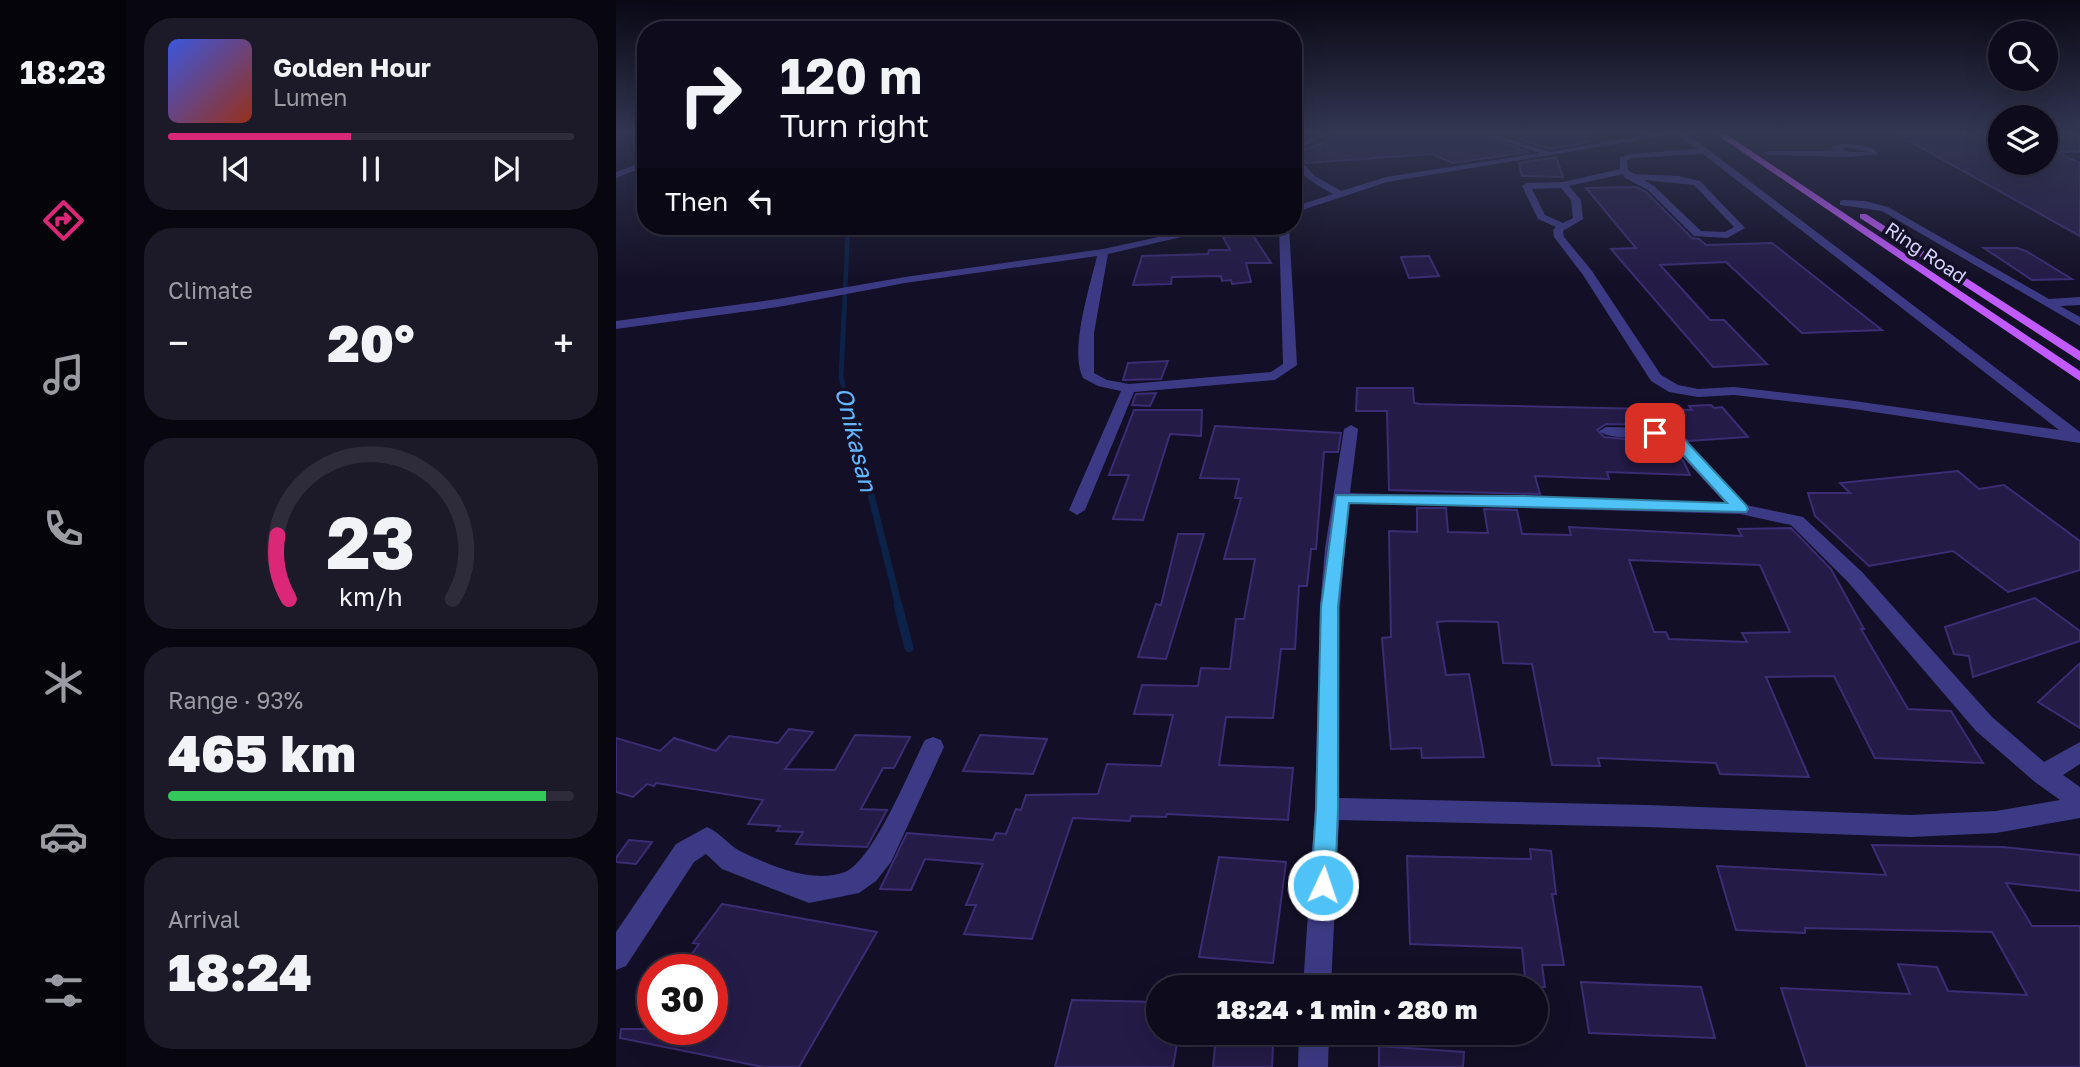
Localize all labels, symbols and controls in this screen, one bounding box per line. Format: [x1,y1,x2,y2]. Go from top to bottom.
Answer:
map controls [1988,21,2058,175]
button: search [1988,21,2058,91]
text: 120 m [780,46,922,105]
icon: right [665,49,756,140]
text: Golden Hour [273,52,431,83]
text: 18:23 [20,53,106,91]
text: Lumen [273,83,347,111]
button: layers [1988,105,2058,175]
text: Turn right [780,106,929,144]
icon: previous [217,150,255,188]
icon: pause [352,150,390,188]
icon: next [487,150,525,188]
icon: left [742,182,780,220]
text: Then [665,186,728,217]
icon: directions [39,196,88,245]
street label: Ring Road [1881,217,1971,287]
text: Climate [168,276,253,304]
text: 20° [328,311,414,373]
text: − [168,320,189,365]
text: + [553,320,574,365]
icon: music [39,350,88,399]
water label: Onikasan [830,384,884,496]
pin [1625,403,1685,463]
icon: arrive [1636,414,1674,452]
text: 23 [327,499,415,586]
icon: phone [39,504,88,553]
text: km/h [339,581,403,612]
icon: climate [39,658,88,707]
text: Range · 93% [168,686,303,714]
text: 465 km [168,721,356,783]
icon: car [39,812,88,861]
position arrow [1286,848,1360,922]
text: Arrival [168,905,240,933]
text: 18:24 [168,940,312,1002]
speed limit sign: 30 [637,954,728,1045]
icon: filters [39,966,88,1015]
text: 18:24 · 1 min · 280 m [1217,994,1477,1025]

